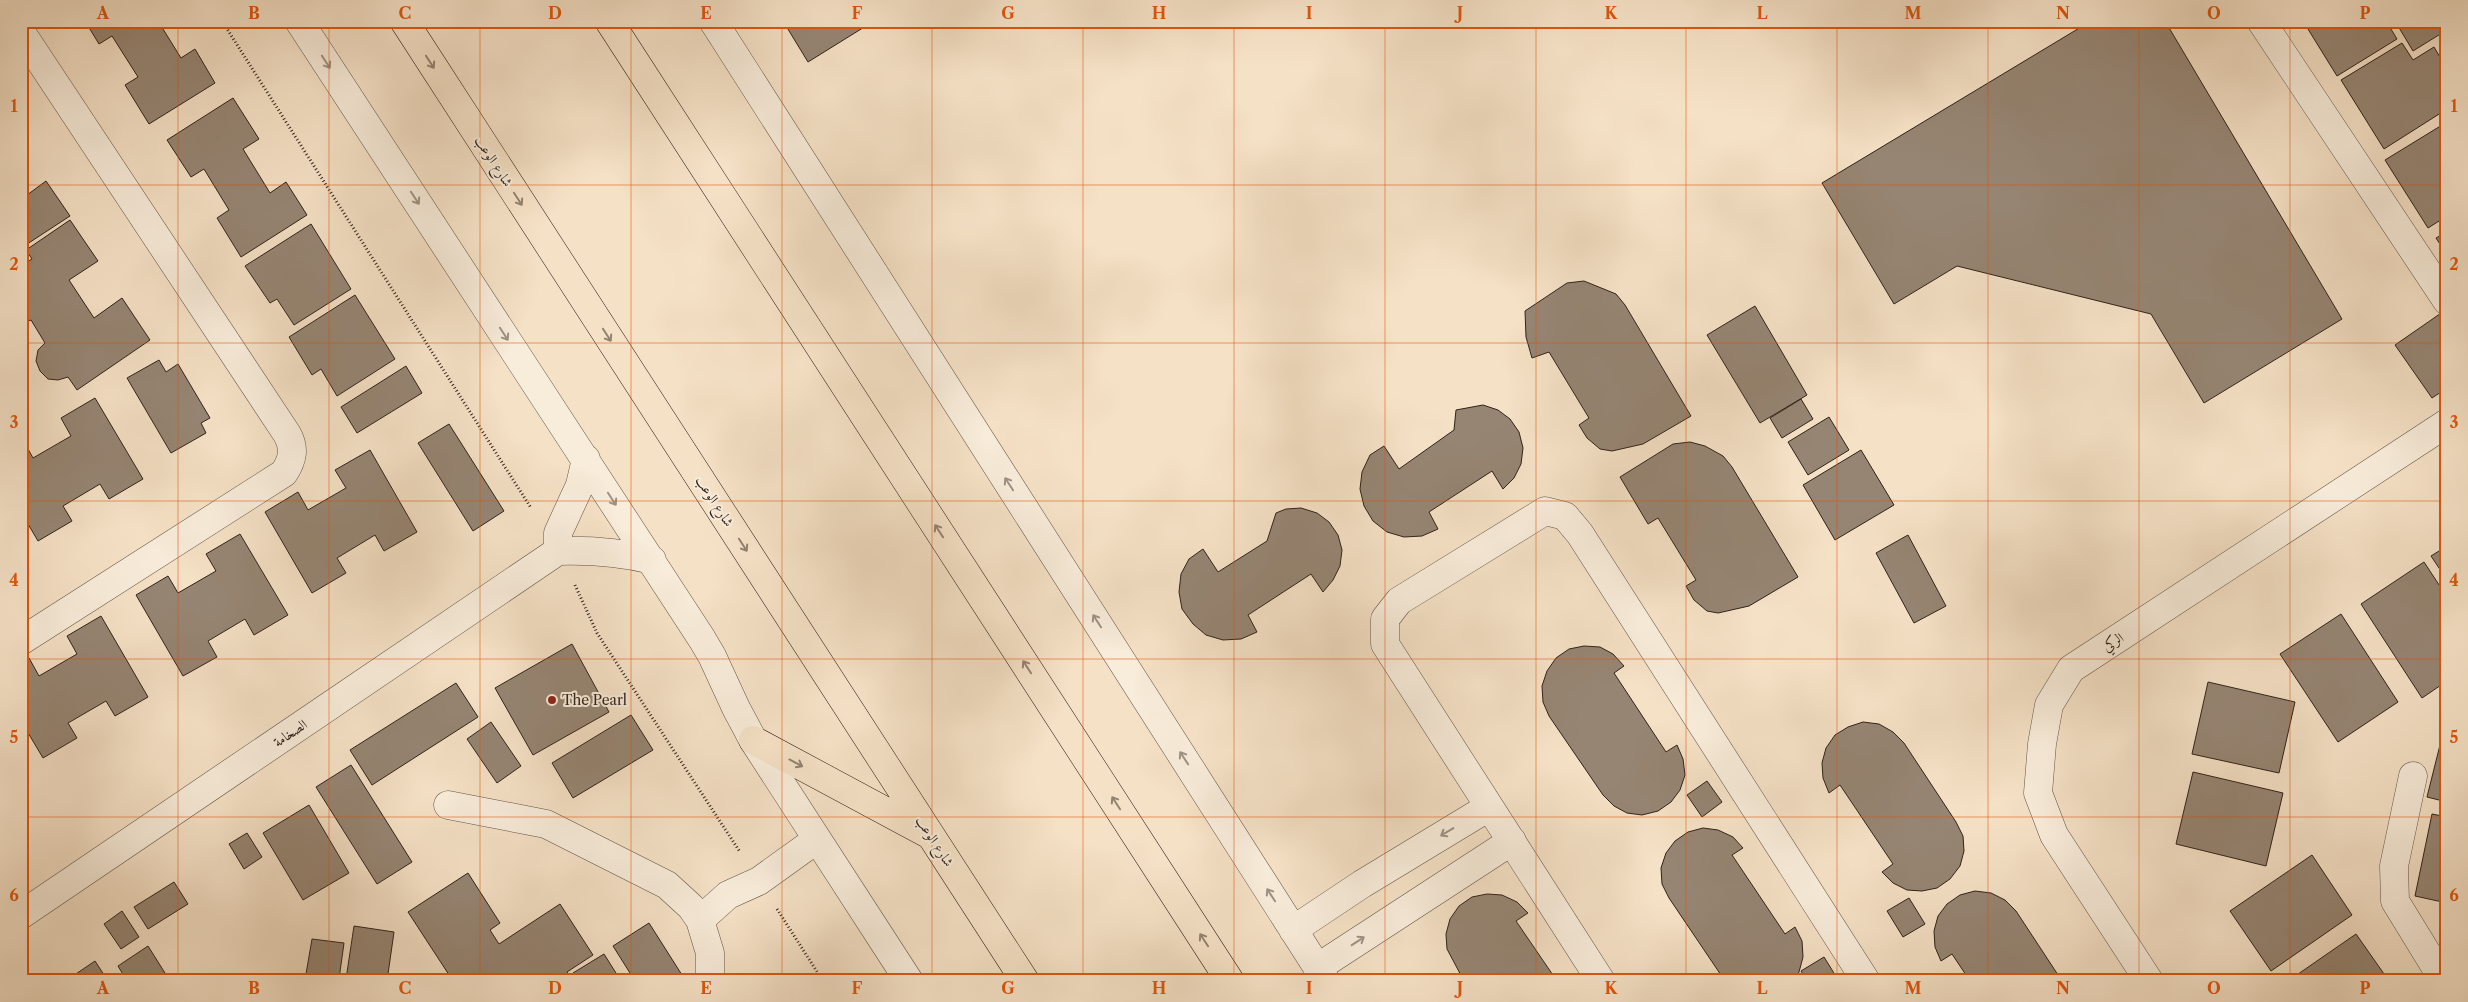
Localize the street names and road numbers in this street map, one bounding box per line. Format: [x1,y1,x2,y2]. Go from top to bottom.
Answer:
street label: شارع الوعب [468,132,517,192]
street label: شارع الوعب [689,472,738,532]
street label: الركي [2099,629,2129,658]
street label: الصخامة [270,715,310,751]
street label: شارع الوعب [909,812,958,872]

